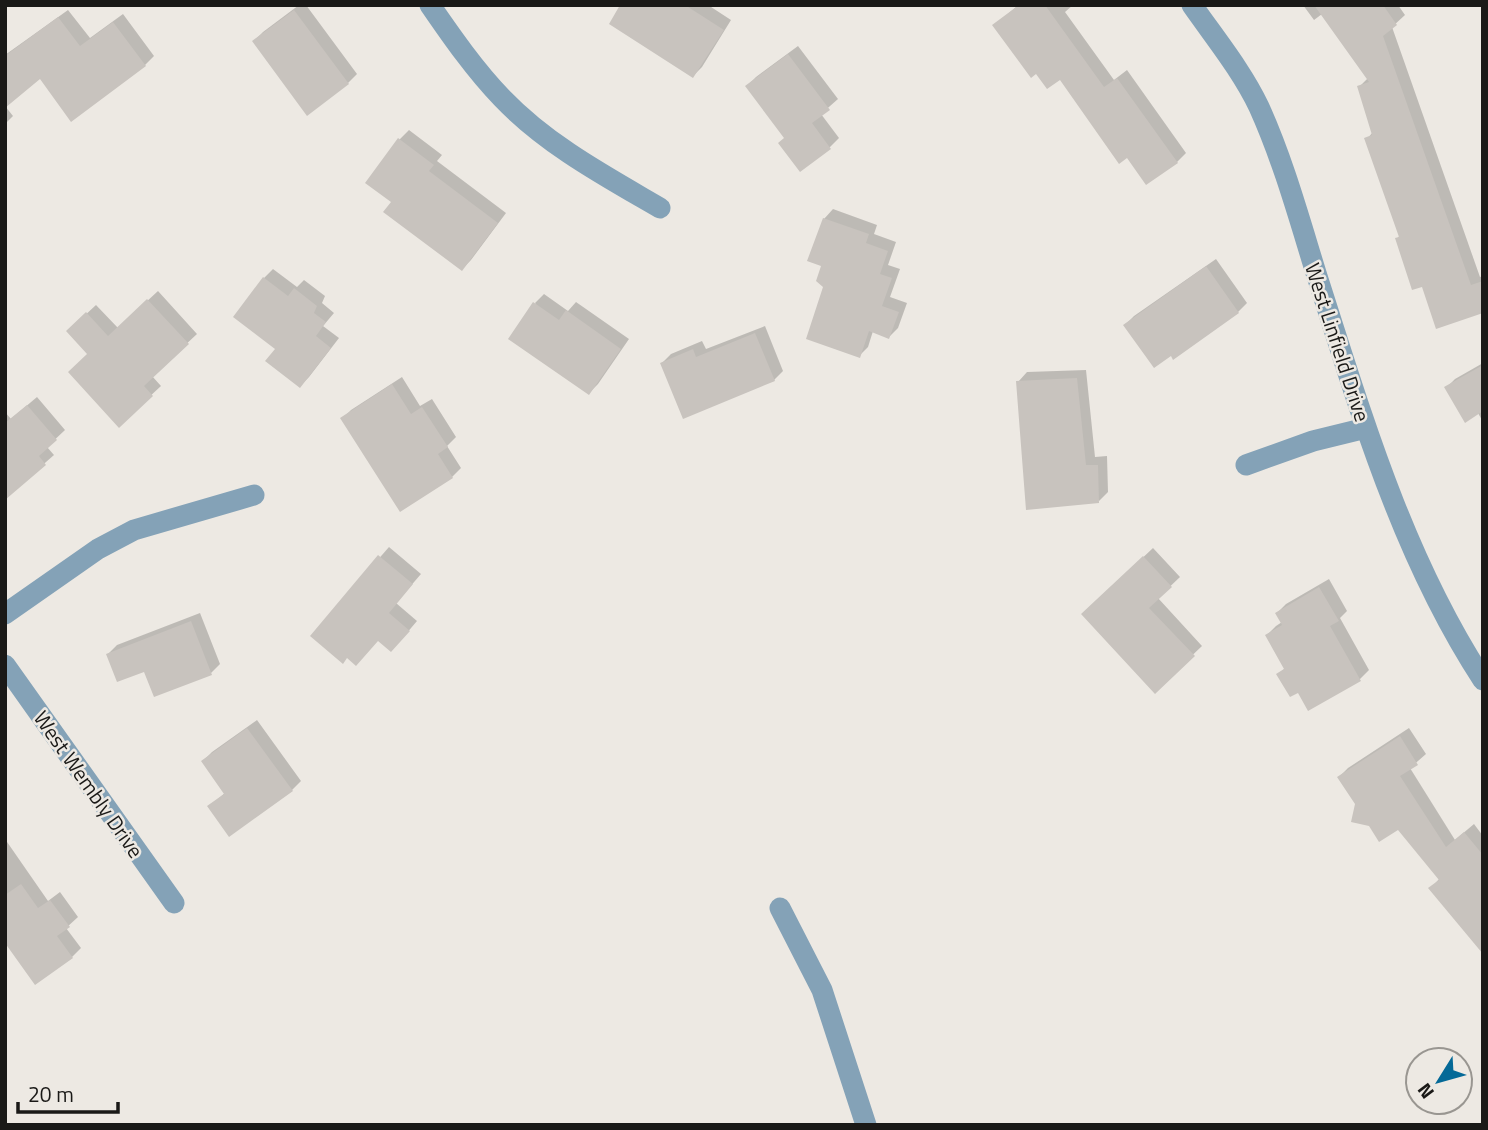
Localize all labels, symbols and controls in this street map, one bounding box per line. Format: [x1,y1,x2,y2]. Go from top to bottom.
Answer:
street label: West Linfield Drive [1297,259,1379,425]
street label: West Wembly Drive [26,704,152,864]
north arrow [1404,1046,1474,1116]
scale bar [18,1070,117,1114]
text: 20 m [28,1078,74,1110]
text: N [1409,1078,1441,1106]

